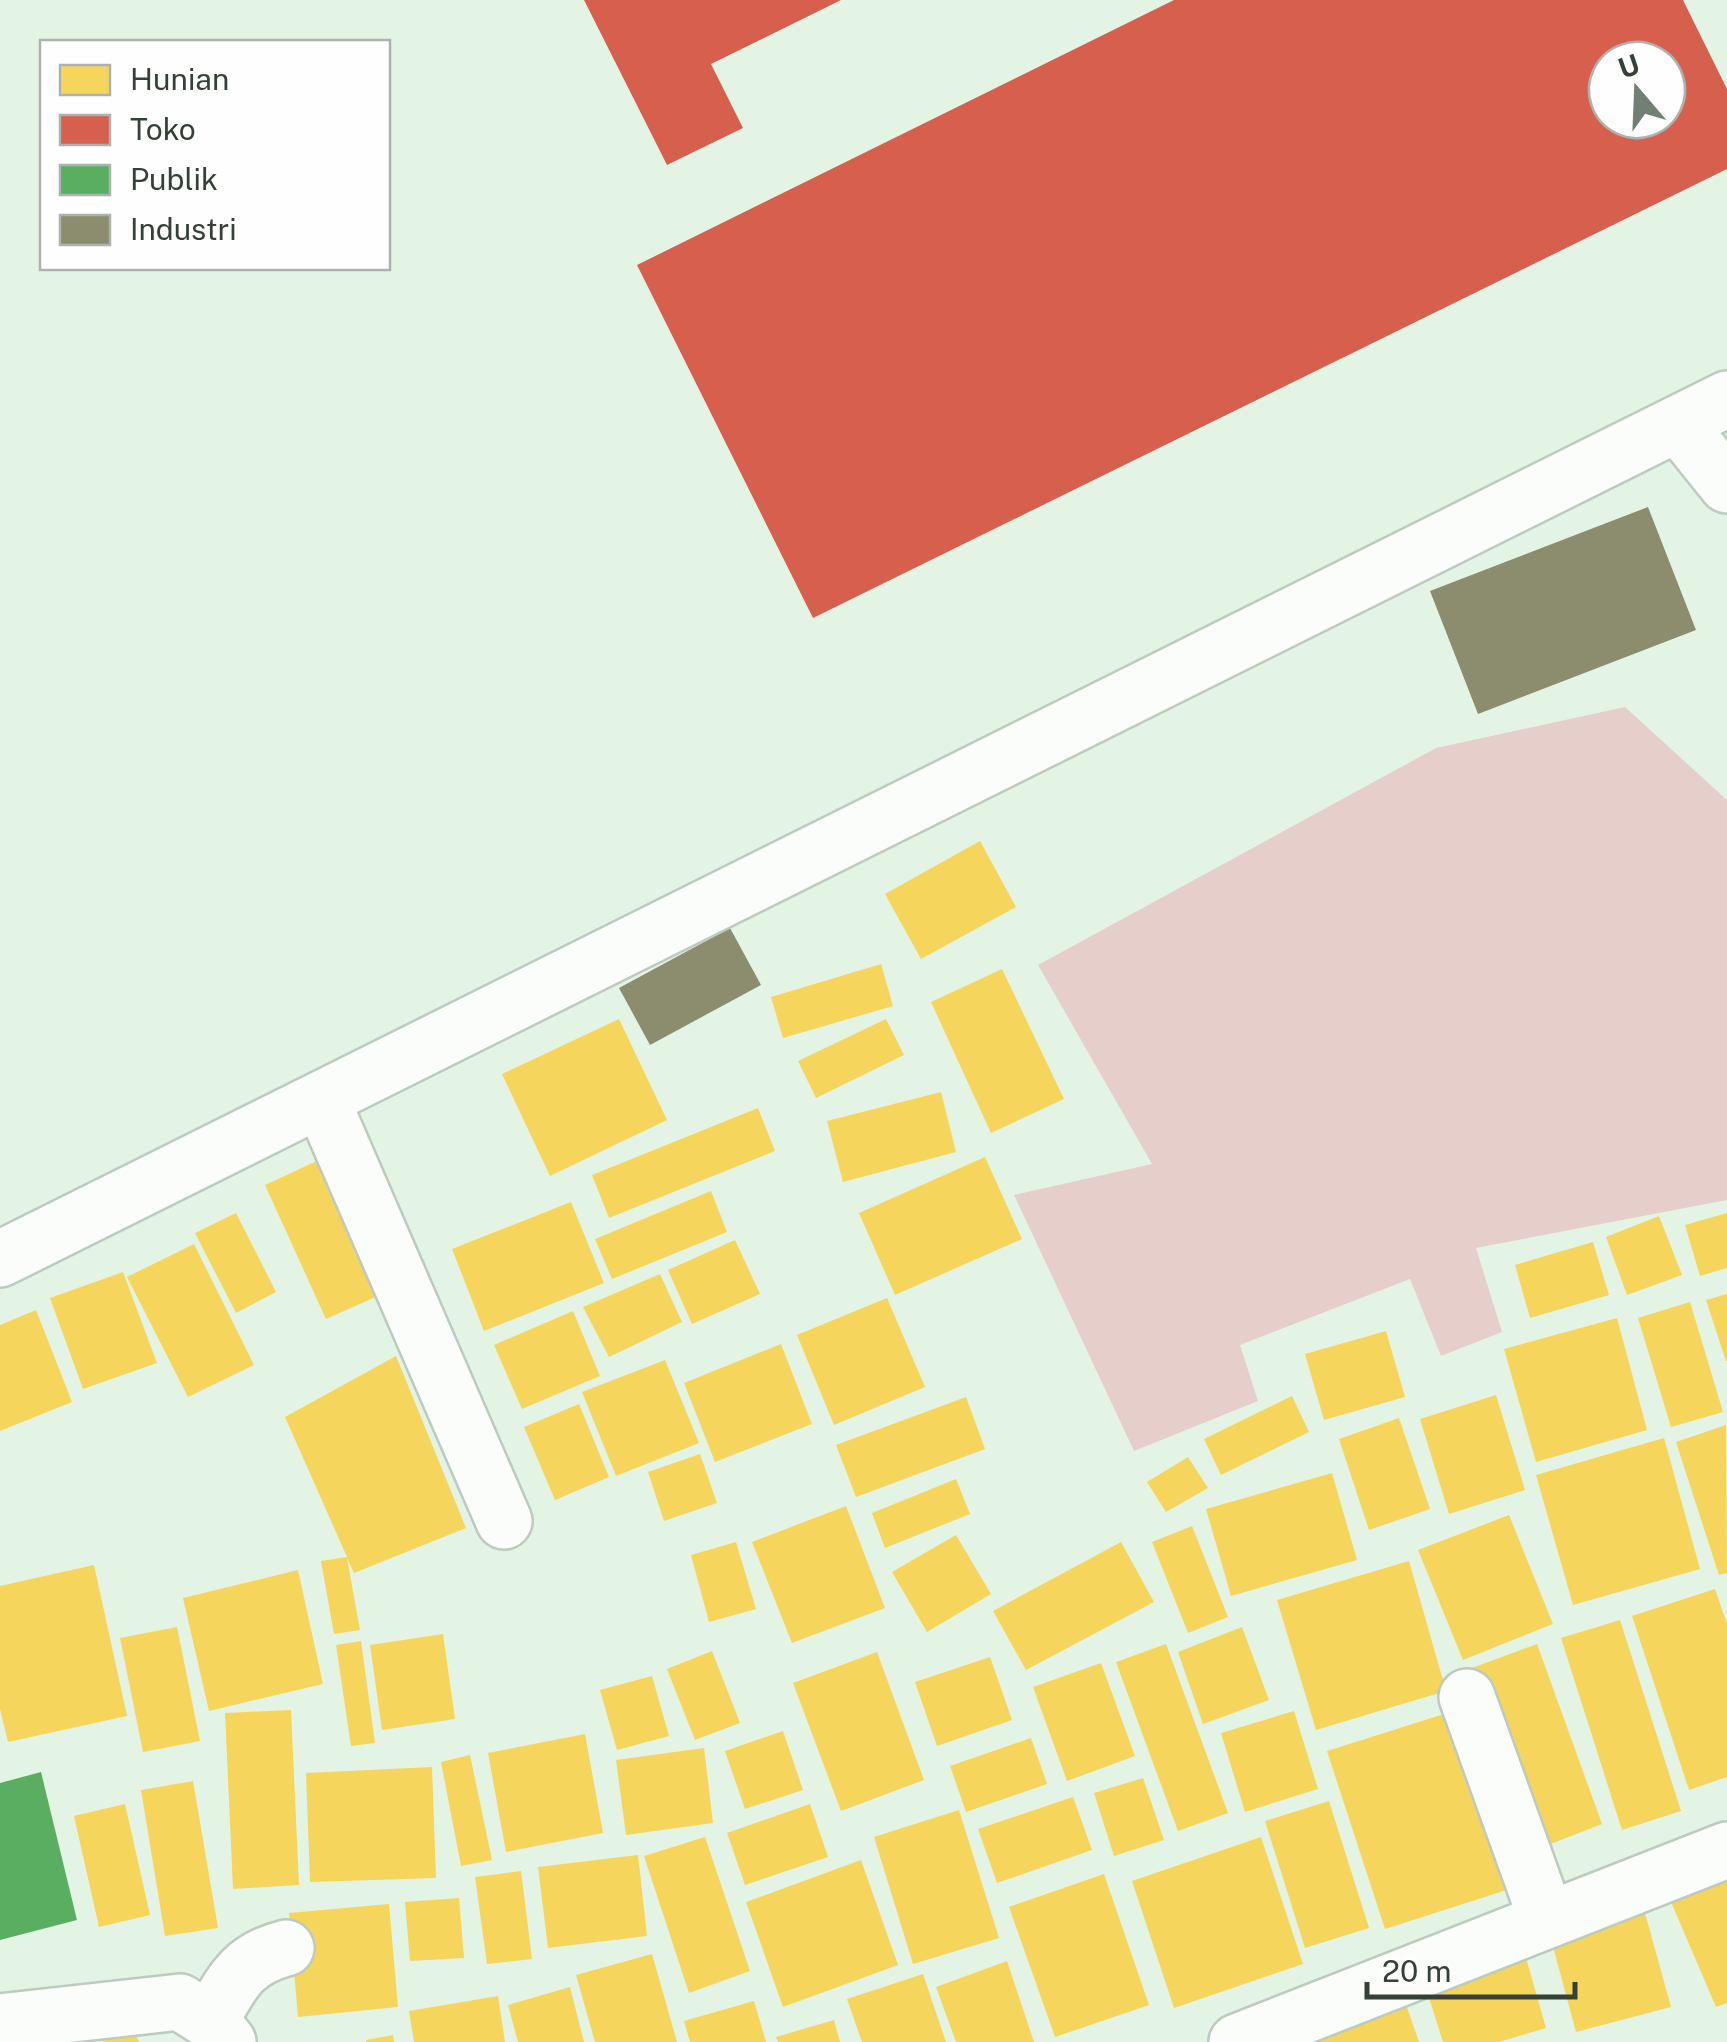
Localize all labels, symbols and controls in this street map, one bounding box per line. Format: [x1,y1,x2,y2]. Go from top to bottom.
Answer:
legend [40,40,390,270]
north arrow [1587,40,1687,140]
text: U [1614,47,1644,85]
text: Hunian [130,61,229,97]
text: Toko [130,111,196,147]
text: Publik [130,161,218,197]
text: Industri [130,211,237,247]
scale bar [1367,1937,1574,1999]
text: 20 m [1382,1953,1451,1989]

